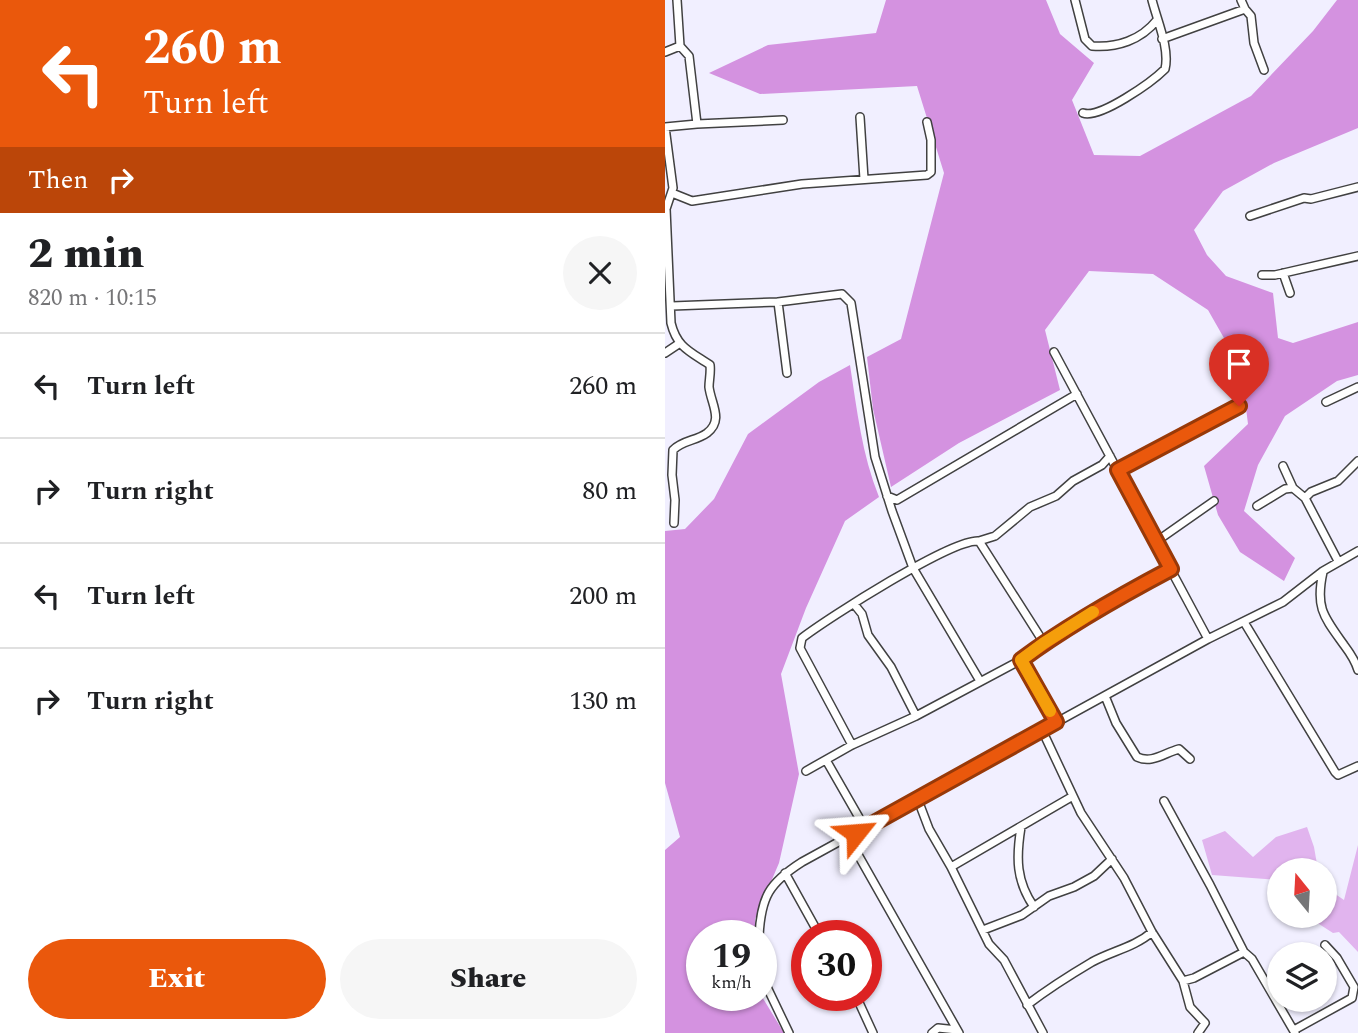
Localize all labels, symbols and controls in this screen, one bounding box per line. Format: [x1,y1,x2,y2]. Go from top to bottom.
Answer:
text: 260 m [143,11,282,86]
icon: left [28,28,119,119]
text: Turn left [143,79,269,128]
text: Then [28,160,88,200]
icon: right [102,161,140,199]
text: 2 min [28,223,144,286]
button: close [563,236,637,310]
text: 820 m · 10:15 [28,281,157,316]
pin [1209,334,1269,406]
icon: arrive [1220,345,1258,383]
text: Turn left [87,366,195,406]
text: 260 m [569,366,637,406]
icon: left [28,367,66,405]
text: Turn right [87,471,214,511]
text: 80 m [582,471,637,511]
icon: right [28,472,66,510]
text: Turn left [87,576,195,616]
text: 200 m [569,576,637,616]
icon: left [28,577,66,615]
text: Turn right [87,681,214,721]
text: 130 m [569,681,637,721]
icon: right [28,682,66,720]
position arrow [819,796,893,870]
north arrow [1267,858,1337,928]
map controls [1267,858,1337,1012]
speed limit sign: 30 [791,920,882,1011]
text: 19 [712,930,751,983]
button: Exit [28,939,326,1019]
button: Share [340,939,637,1019]
button: layers [1267,942,1337,1012]
text: km/h [711,969,752,996]

